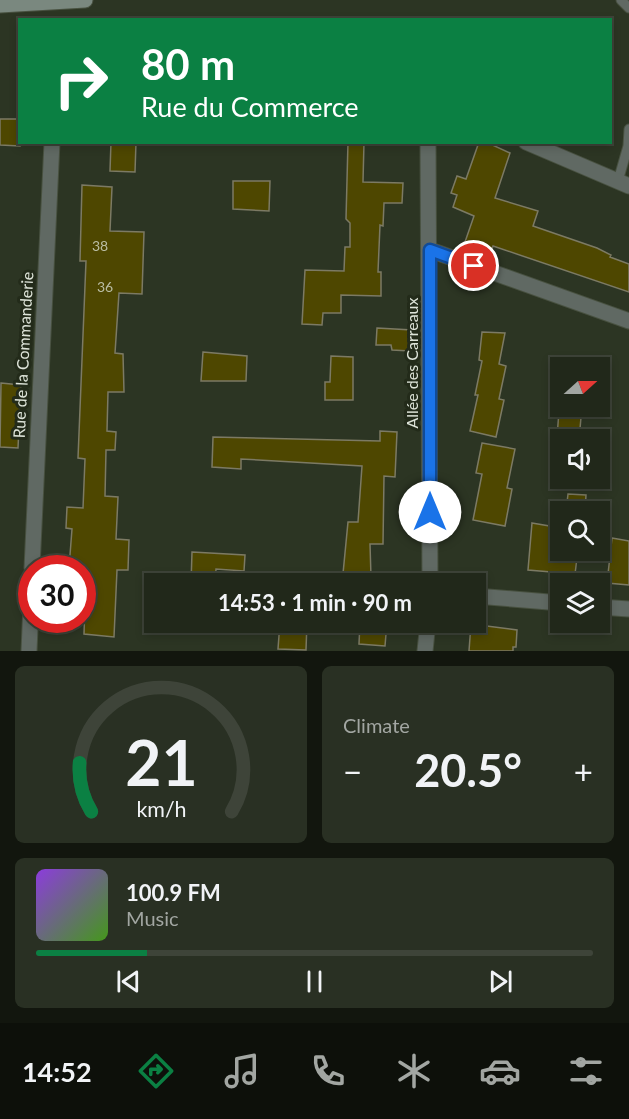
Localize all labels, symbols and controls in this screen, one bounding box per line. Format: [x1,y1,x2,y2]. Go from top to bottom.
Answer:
text: 80 m [141,39,235,89]
icon: right [42,42,120,120]
text: Rue du Commerce [141,90,359,123]
house number: 38 [92,237,108,254]
pin [448,240,499,291]
icon: arrive [457,249,490,282]
street label: Rue de la Commanderie [9,271,36,439]
house number: 36 [97,278,113,295]
street label: Allée des Carreaux [402,297,421,429]
north arrow [550,357,610,417]
map controls [550,357,610,633]
button: sound [550,429,610,489]
position arrow [398,480,462,544]
button: search [550,501,610,561]
speed limit sign: 30 [18,555,96,633]
button: layers [550,573,610,633]
text: 14:53 · 1 min · 90 m [218,589,412,616]
text: Climate [343,713,410,737]
text: 21 [125,724,197,799]
text: 20.5° [414,743,522,797]
text: − [343,751,362,791]
text: + [574,751,593,791]
text: km/h [136,796,186,822]
text: 100.9 FM [126,879,221,906]
text: Music [126,906,179,930]
icon: previous [112,965,145,998]
icon: pause [298,965,331,998]
icon: next [484,965,517,998]
icon: directions [135,1050,177,1092]
icon: music [221,1050,263,1092]
icon: phone [307,1050,349,1092]
icon: climate [393,1050,435,1092]
icon: car [479,1050,521,1092]
icon: filters [565,1050,607,1092]
text: 14:52 [22,1055,92,1088]

